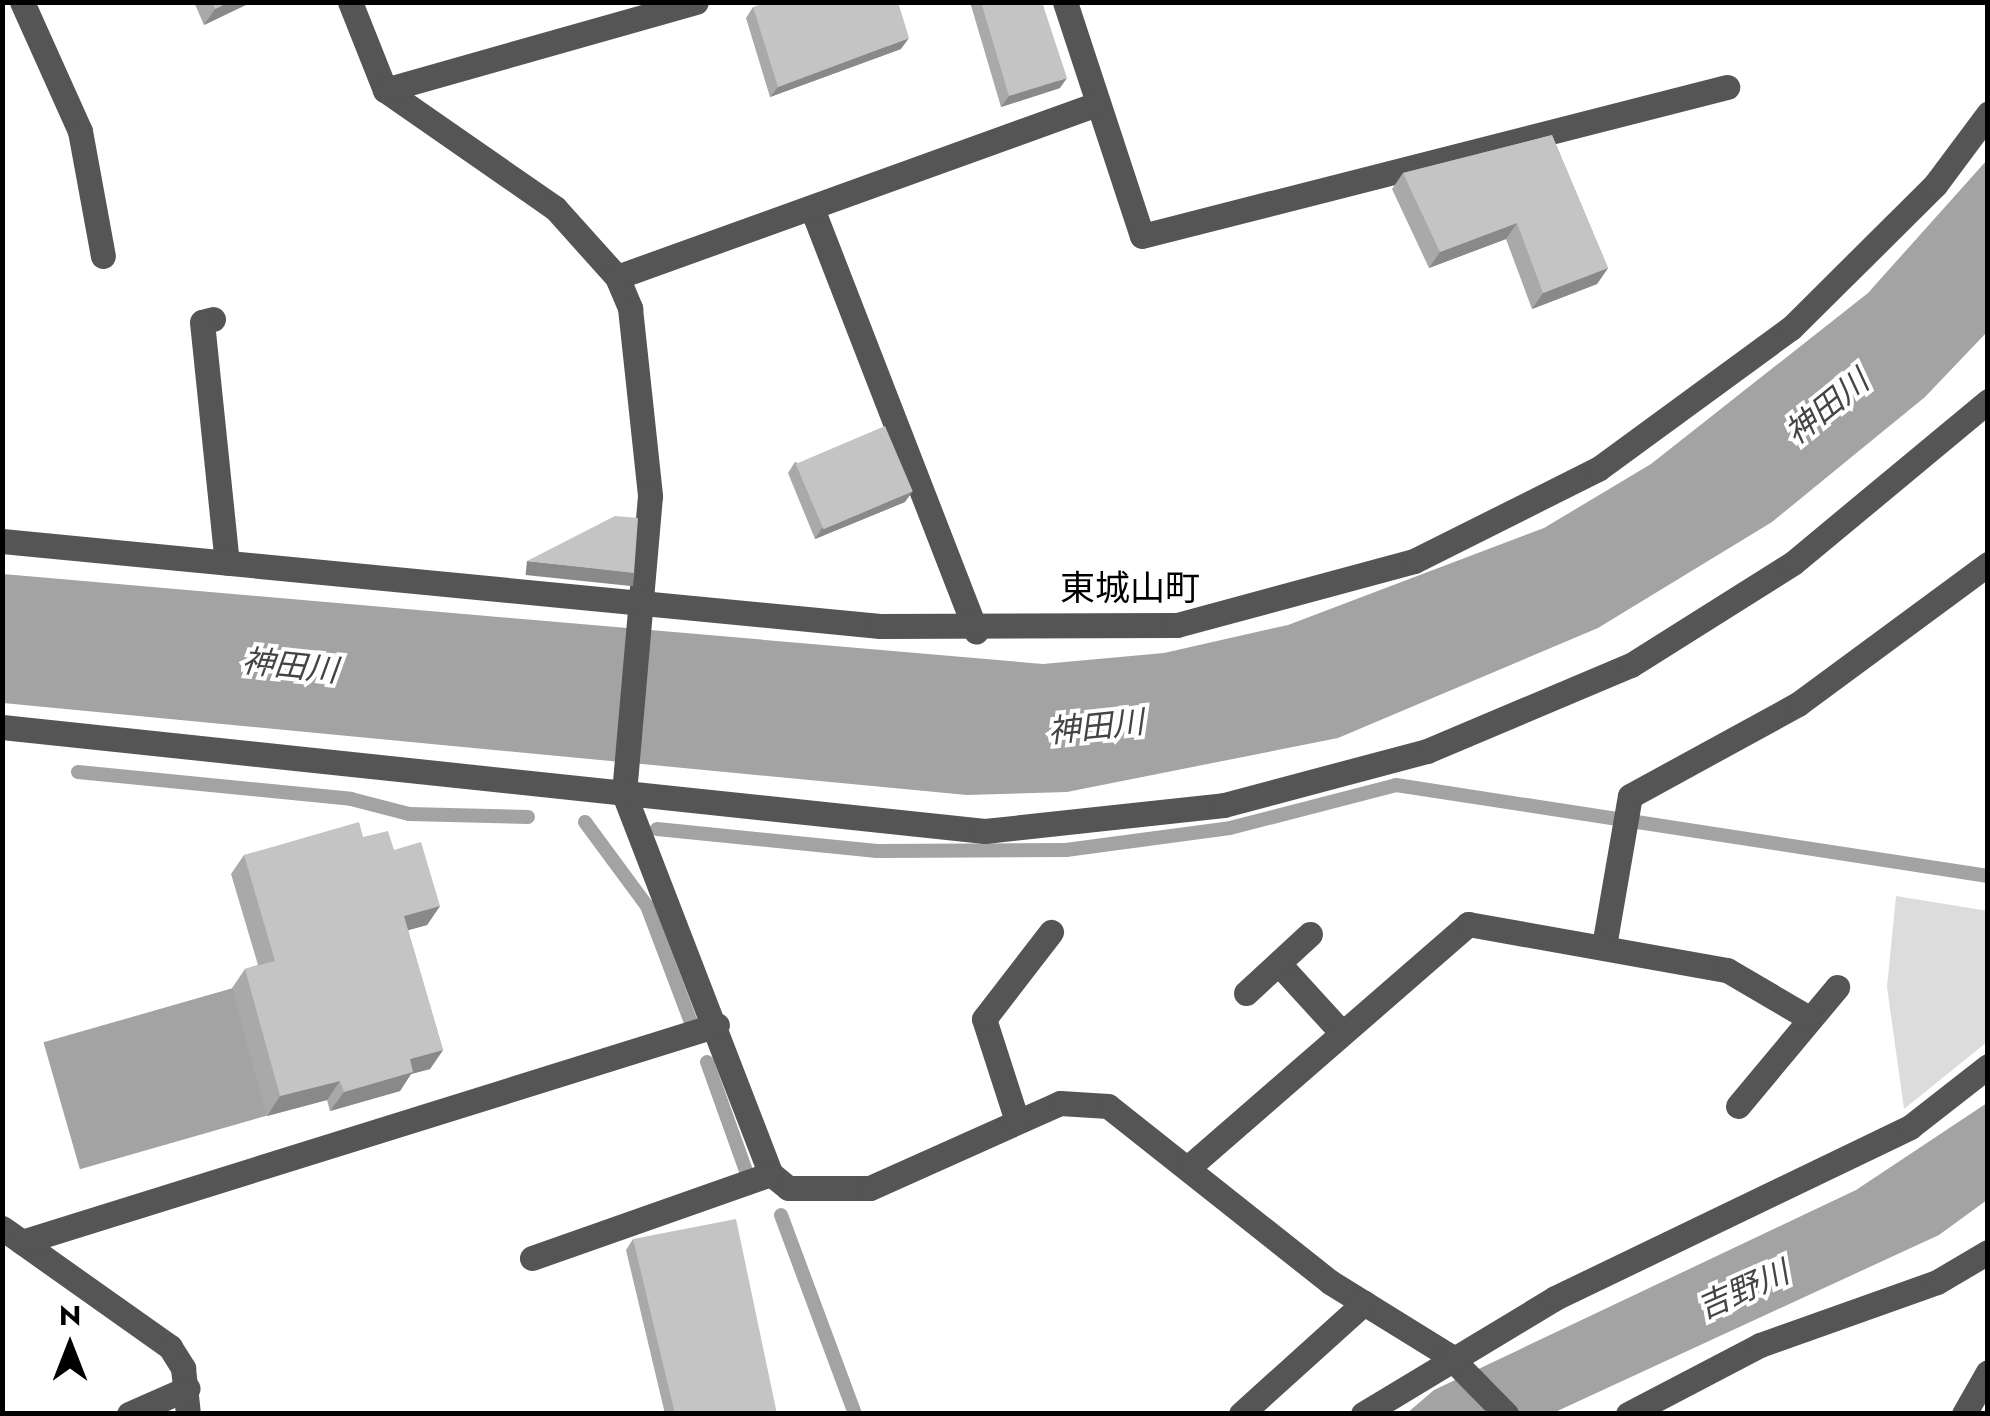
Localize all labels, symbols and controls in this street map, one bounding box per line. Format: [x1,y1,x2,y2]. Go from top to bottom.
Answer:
water label: 神田川 [1778,362,1876,452]
district label: 東城山町 [1060,567,1200,609]
water label: 神田川 [240,642,340,690]
water label: 神田川 [1046,703,1146,751]
water label: 吉野川 [1691,1253,1795,1327]
text: N [59,1295,81,1336]
north arrow [20,1296,120,1396]

